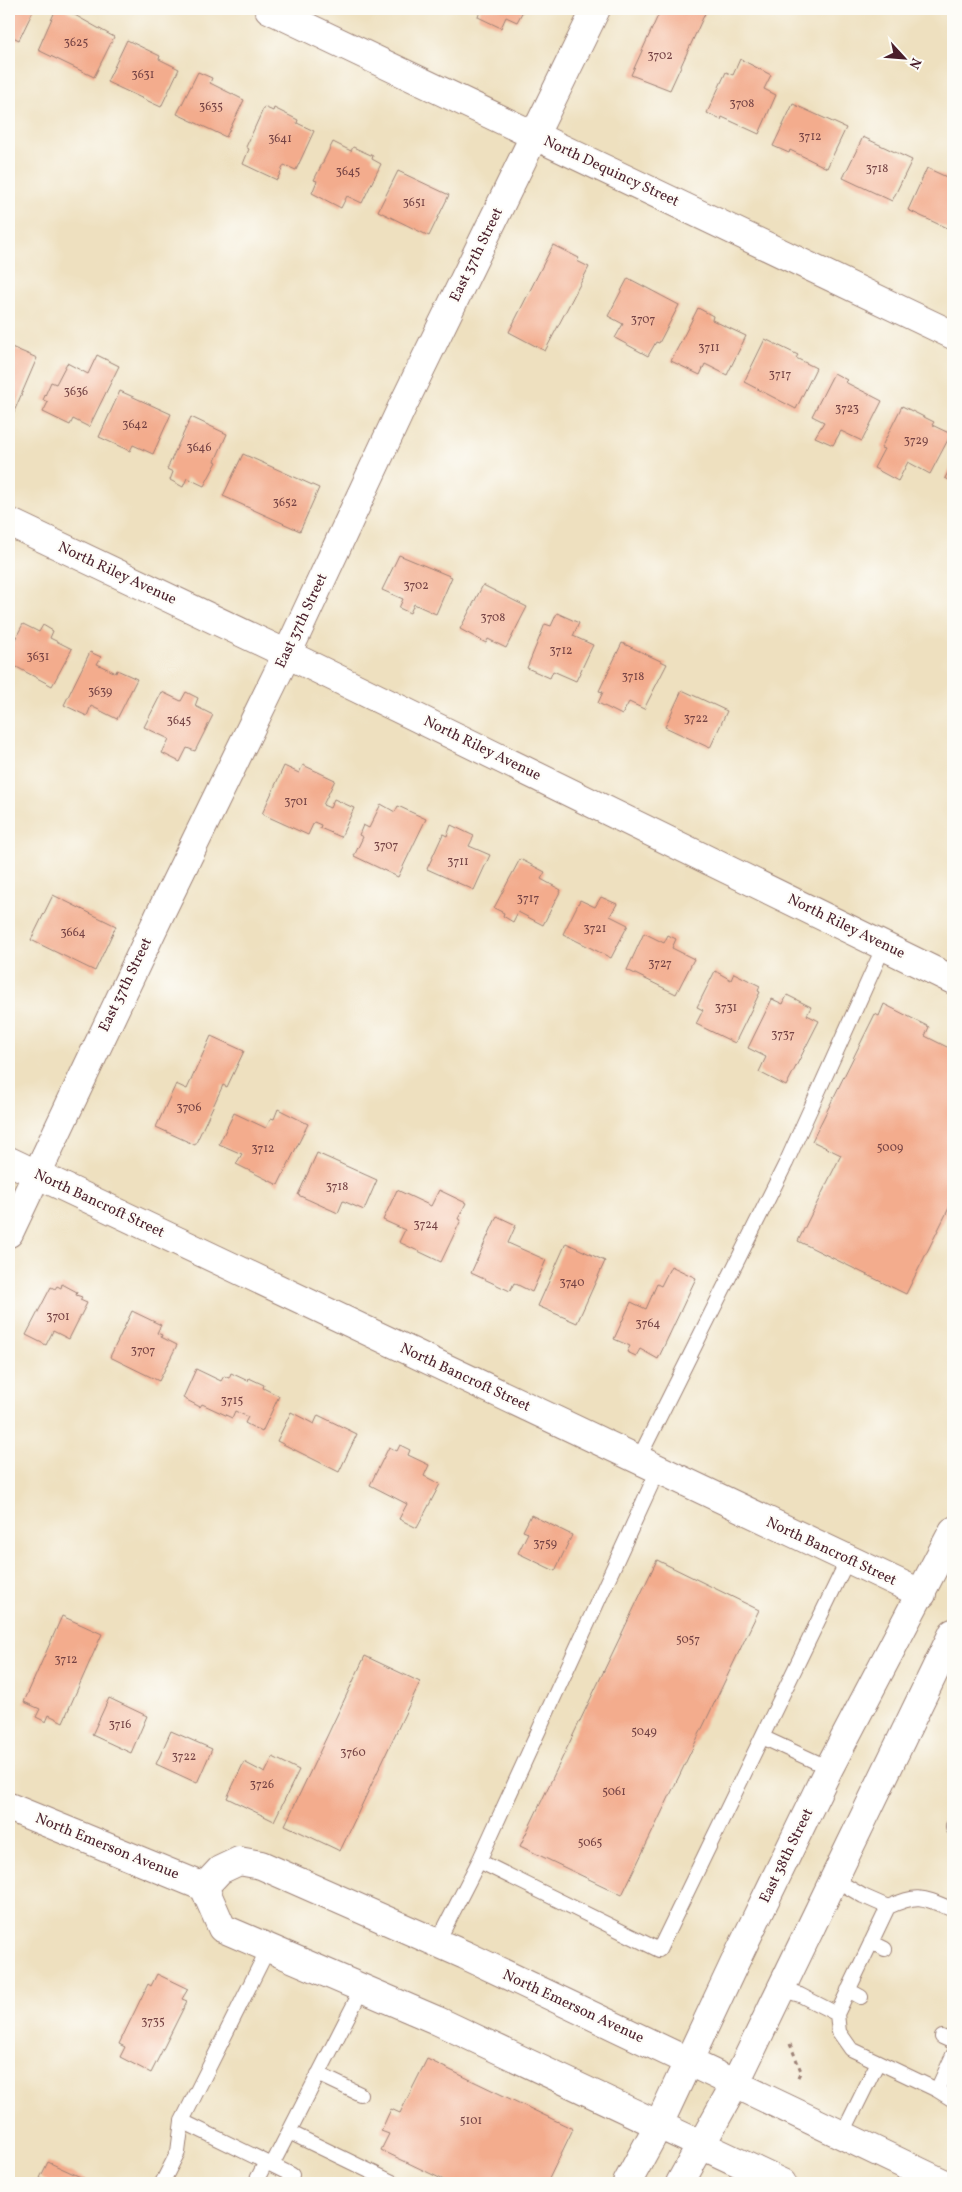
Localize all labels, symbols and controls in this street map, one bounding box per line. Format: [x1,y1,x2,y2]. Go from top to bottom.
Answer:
north arrow [880,32,930,82]
house number: 3625 [64,35,88,51]
house number: 3702 [647,48,673,64]
text: N [904,54,925,72]
house number: 3631 [132,67,154,83]
house number: 3708 [730,96,754,112]
house number: 3635 [199,99,223,115]
house number: 3712 [798,129,822,145]
house number: 3641 [268,131,292,147]
street label: North Dequincy Street [540,131,682,213]
house number: 3718 [866,161,888,177]
house number: 3645 [336,164,360,180]
house number: 3651 [403,195,425,211]
street label: East 37th Street [445,204,509,306]
house number: 3707 [631,312,655,328]
house number: 3711 [698,340,720,356]
house number: 3717 [769,367,791,383]
house number: 3636 [64,384,88,400]
house number: 3723 [835,401,859,417]
house number: 3642 [122,417,148,433]
house number: 3729 [904,433,928,449]
house number: 3646 [187,440,211,456]
house number: 3652 [273,495,297,511]
street label: North Riley Avenue [54,537,180,611]
street label: East 37th Street [271,570,333,672]
house number: 3702 [403,578,429,594]
house number: 3708 [481,610,505,626]
house number: 3712 [549,643,573,659]
house number: 3631 [27,649,49,665]
house number: 3718 [622,669,644,685]
house number: 3639 [88,684,112,700]
street label: North Riley Avenue [420,711,544,787]
house number: 3722 [684,711,708,727]
house number: 3645 [167,713,191,729]
house number: 3701 [284,794,308,810]
house number: 3707 [374,838,398,854]
house number: 3711 [447,854,469,870]
street label: North Riley Avenue [784,889,908,965]
house number: 3717 [517,891,539,907]
house number: 3721 [584,921,606,937]
house number: 3664 [60,925,86,941]
street label: East 37th Street [94,934,158,1036]
house number: 3727 [648,956,672,972]
house number: 3731 [715,1000,737,1016]
house number: 3737 [771,1027,795,1043]
house number: 3706 [177,1100,201,1116]
house number: 5009 [877,1140,903,1156]
house number: 3712 [251,1141,275,1157]
street label: North Bancroft Street [30,1164,168,1244]
house number: 3718 [326,1179,348,1195]
house number: 3724 [414,1217,438,1233]
house number: 3740 [560,1275,584,1291]
house number: 3701 [46,1309,70,1325]
house number: 3764 [636,1316,660,1332]
street label: North Bancroft Street [396,1338,534,1418]
house number: 3707 [131,1343,155,1359]
house number: 3715 [221,1393,243,1409]
street label: North Bancroft Street [762,1512,900,1592]
house number: 3759 [533,1536,557,1552]
house number: 5057 [676,1632,700,1648]
house number: 3712 [54,1652,78,1668]
house number: 3716 [109,1717,131,1733]
house number: 5049 [631,1724,657,1740]
house number: 3760 [340,1745,366,1761]
house number: 3722 [172,1749,196,1765]
house number: 3726 [250,1777,274,1793]
house number: 5061 [602,1784,626,1800]
street label: East 38th Street [755,1805,819,1907]
street label: North Emerson Avenue [32,1808,182,1886]
house number: 5065 [578,1835,603,1851]
street label: North Emerson Avenue [499,1965,647,2049]
house number: 3735 [141,2014,165,2030]
house number: 5101 [460,2113,482,2129]

